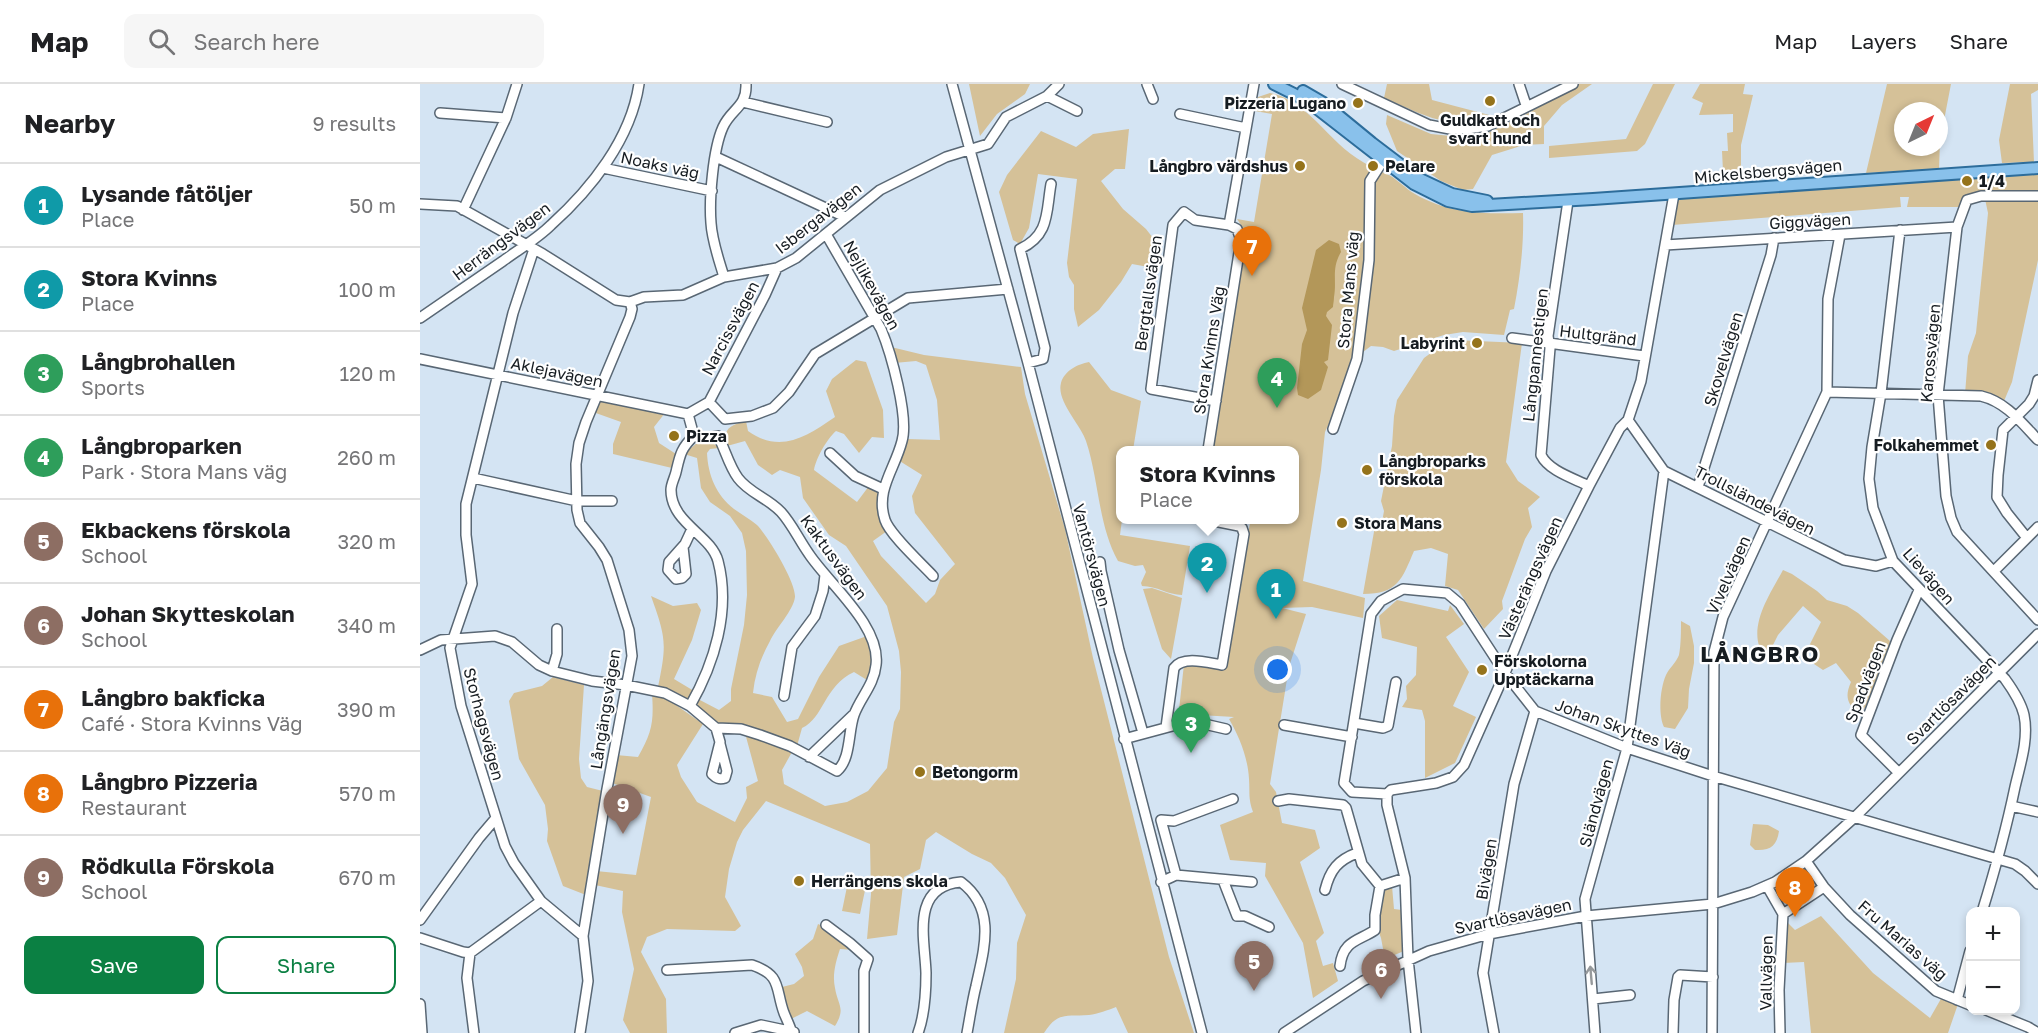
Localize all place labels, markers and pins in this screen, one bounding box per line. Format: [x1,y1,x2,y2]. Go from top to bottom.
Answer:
place label: Pizzeria Lugano [1224,93,1346,113]
marker: Guldkatt och svart hund [1483,94,1497,108]
marker: Pizzeria Lugano [1351,96,1365,110]
place label: Guldkatt och svart hund [1440,110,1540,148]
place label: Långbro värdshus [1149,156,1288,176]
place label: Pelare [1385,156,1435,176]
marker: Långbro värdshus [1293,159,1307,173]
marker: Pelare [1366,159,1380,173]
place label: 1/4 [1979,171,2005,191]
marker: 1/4 [1960,174,1974,188]
pin: 7 [1232,226,1272,276]
place label: Labyrint [1401,333,1465,353]
marker: Labyrint [1470,336,1484,350]
pin: 4 [1258,358,1296,408]
place label: Pizza [686,426,727,446]
marker: Pizza [667,429,681,443]
place label: Folkahemmet [1873,435,1979,455]
marker: Folkahemmet [1984,438,1998,452]
place label: Långbroparks förskola [1379,451,1486,489]
marker: Långbroparks förskola [1360,463,1374,477]
place label: Stora Mans [1354,513,1442,533]
marker: Stora Mans [1335,516,1349,530]
pin: 2 [1188,544,1226,593]
pin: 1 [1256,570,1296,619]
place label: Förskolorna Upptäckarna [1494,651,1594,689]
marker: Förskolorna Upptäckarna [1475,663,1489,677]
pin: 3 [1172,704,1210,753]
place label: Betongorm [932,762,1018,782]
marker: Betongorm [913,765,927,779]
pin: 9 [604,784,642,834]
pin: 8 [1776,868,1814,917]
place label: Herrängens skola [811,871,948,891]
marker: Herrängens skola [792,874,806,888]
pin: 5 [1234,942,1274,991]
pin: 6 [1362,950,1400,999]

